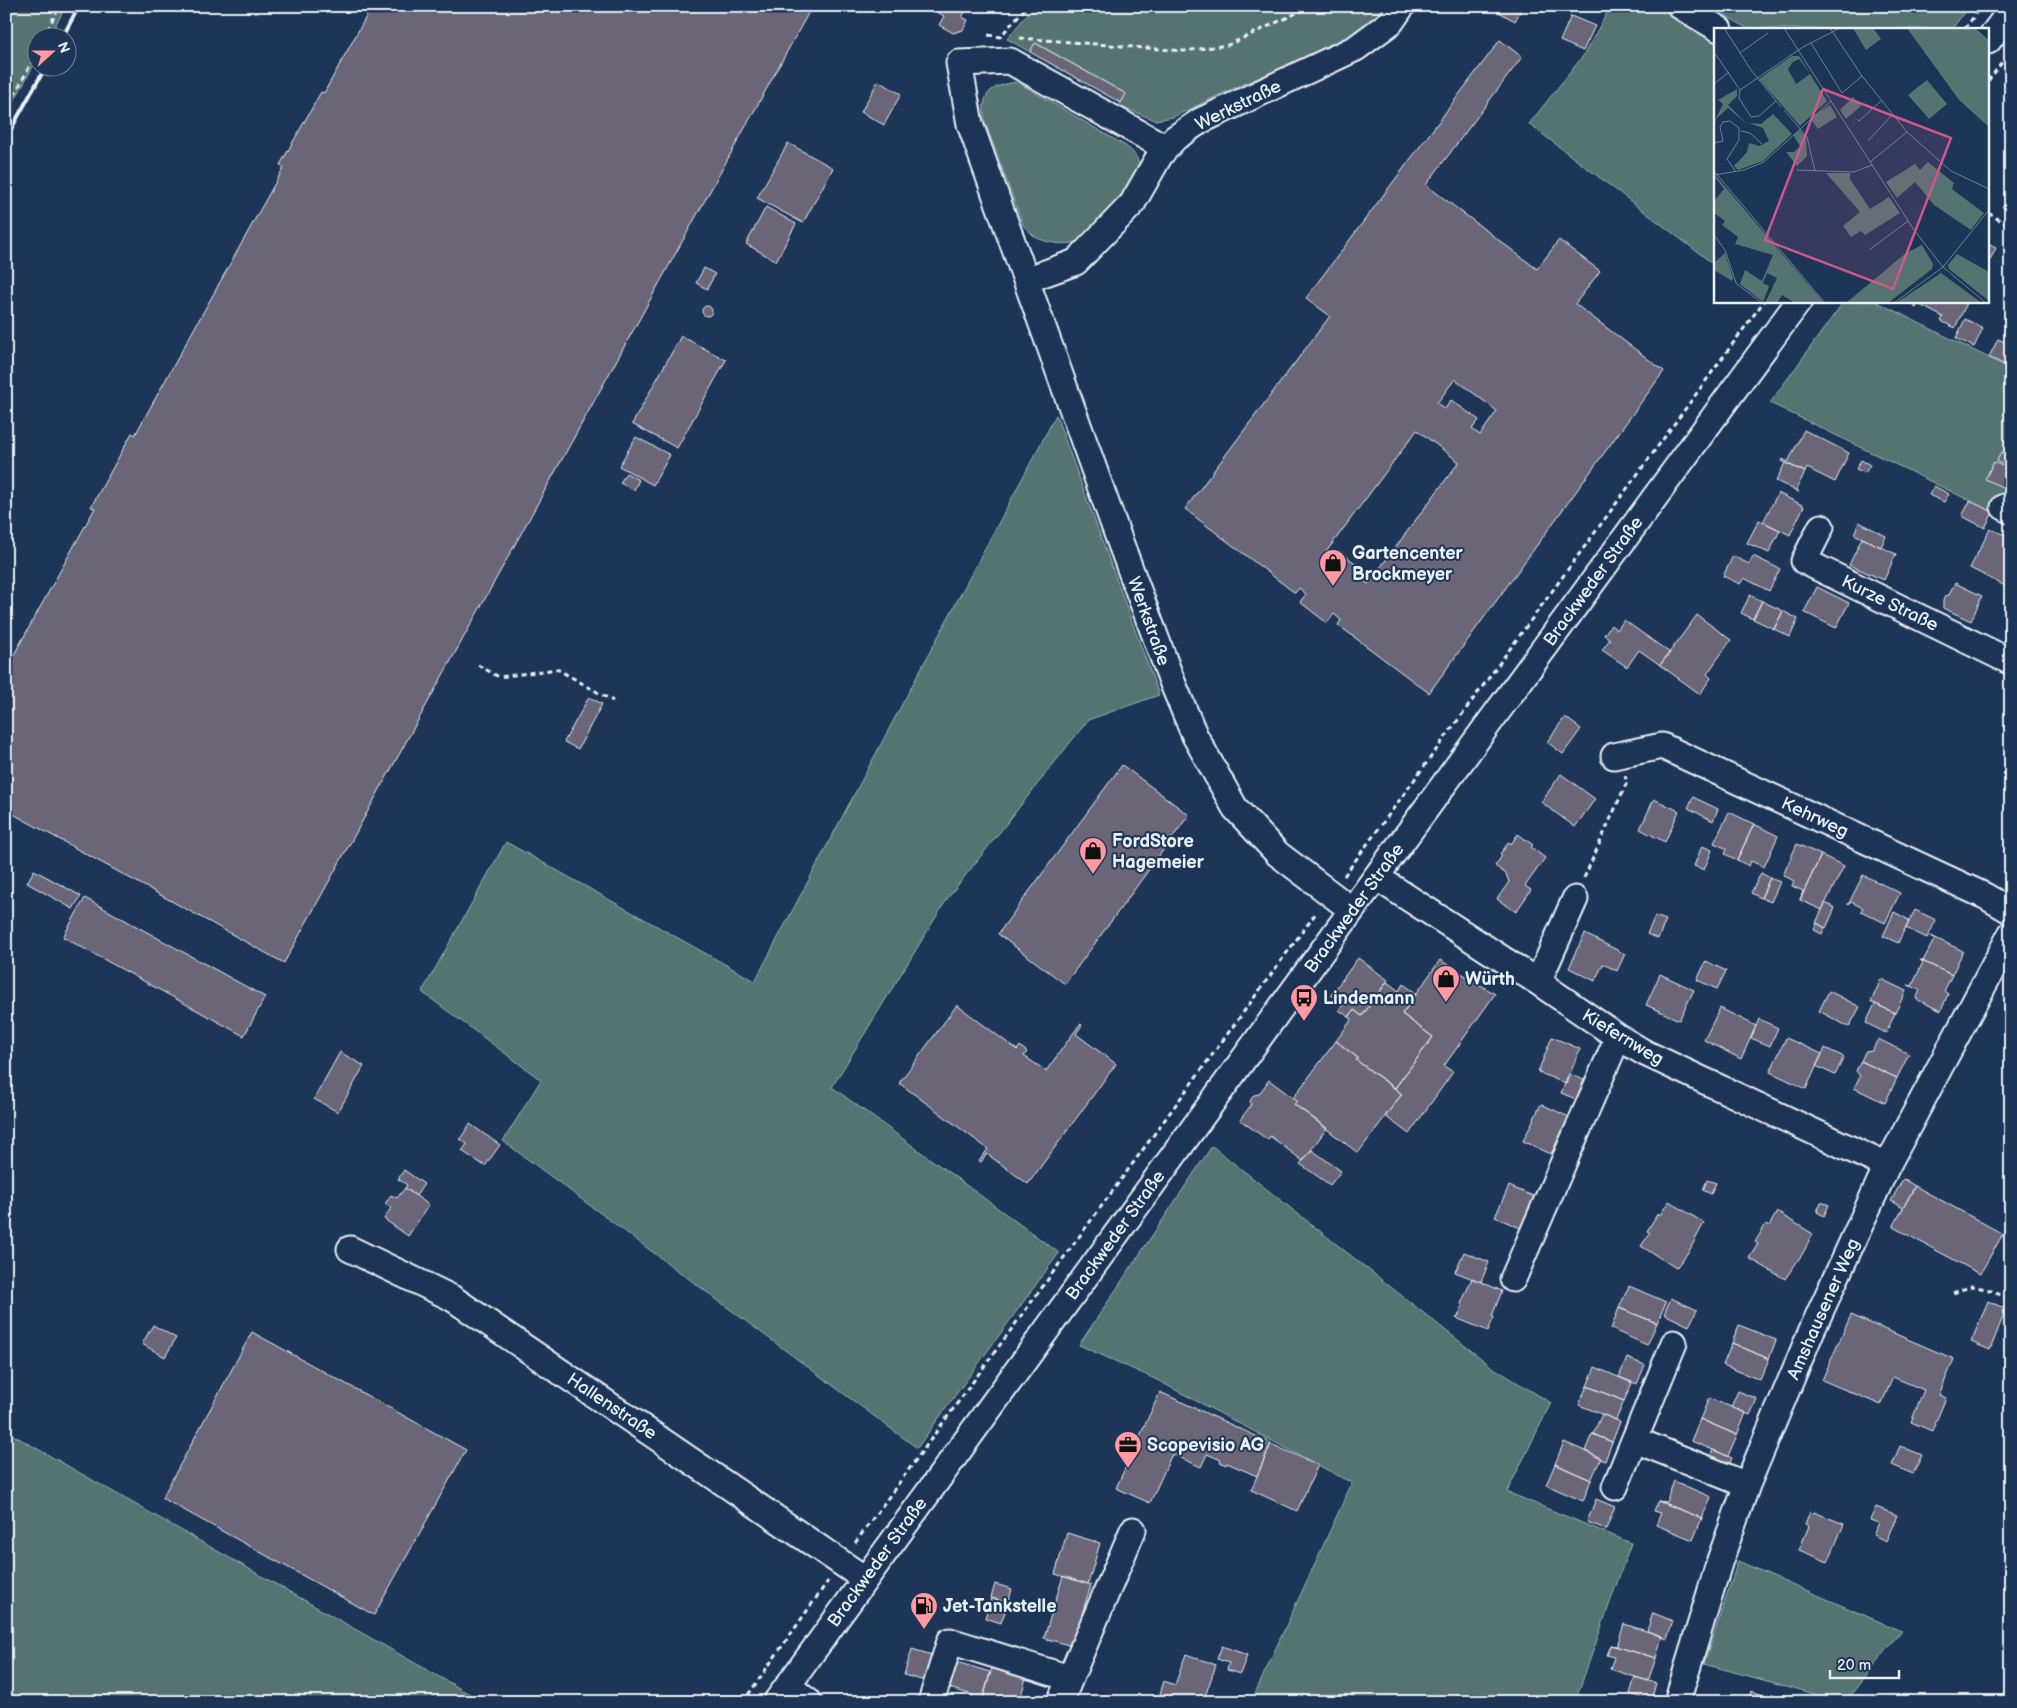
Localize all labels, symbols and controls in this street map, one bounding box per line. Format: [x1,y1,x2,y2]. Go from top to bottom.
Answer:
north arrow [28,28,78,78]
inset map [1714,28,1990,302]
text: N [54,40,73,55]
street label: Werkstraße [1192,76,1285,135]
street label: Brackweder Straße [1539,512,1648,650]
place label: Gartencenter Brockmeyer [1352,543,1463,585]
shop icon: Gartencenter Brockmeyer [1318,548,1348,587]
street label: Kurze Straße [1838,571,1942,636]
street label: Werkstraße [1123,574,1174,669]
street label: Kehrweg [1778,793,1852,842]
place label: FordStore Hagemeier [1112,831,1205,873]
shop icon: FordStore Hagemeier [1078,836,1108,875]
street label: Brackweder Straße [1300,839,1409,977]
shop icon: Würth [1431,964,1461,1003]
place label: Würth [1465,969,1515,990]
bus stop icon: Lindemann [1289,983,1319,1022]
place label: Lindemann [1323,988,1414,1009]
street label: Kiefernweg [1578,1005,1667,1070]
street label: Brackweder Straße [1061,1166,1170,1304]
street label: Amshausener Weg [1783,1235,1864,1383]
street label: Hallenstraße [563,1369,661,1444]
office icon: Scopevisio AG [1113,1430,1143,1469]
place label: Scopevisio AG [1147,1435,1264,1456]
street label: Brackweder Straße [823,1493,932,1631]
fuel station icon: Jet-Tankstelle [909,1591,939,1630]
place label: Jet-Tankstelle [943,1596,1057,1617]
scale bar [1830,1648,1898,1680]
text: 20 m [1837,1656,1871,1675]

